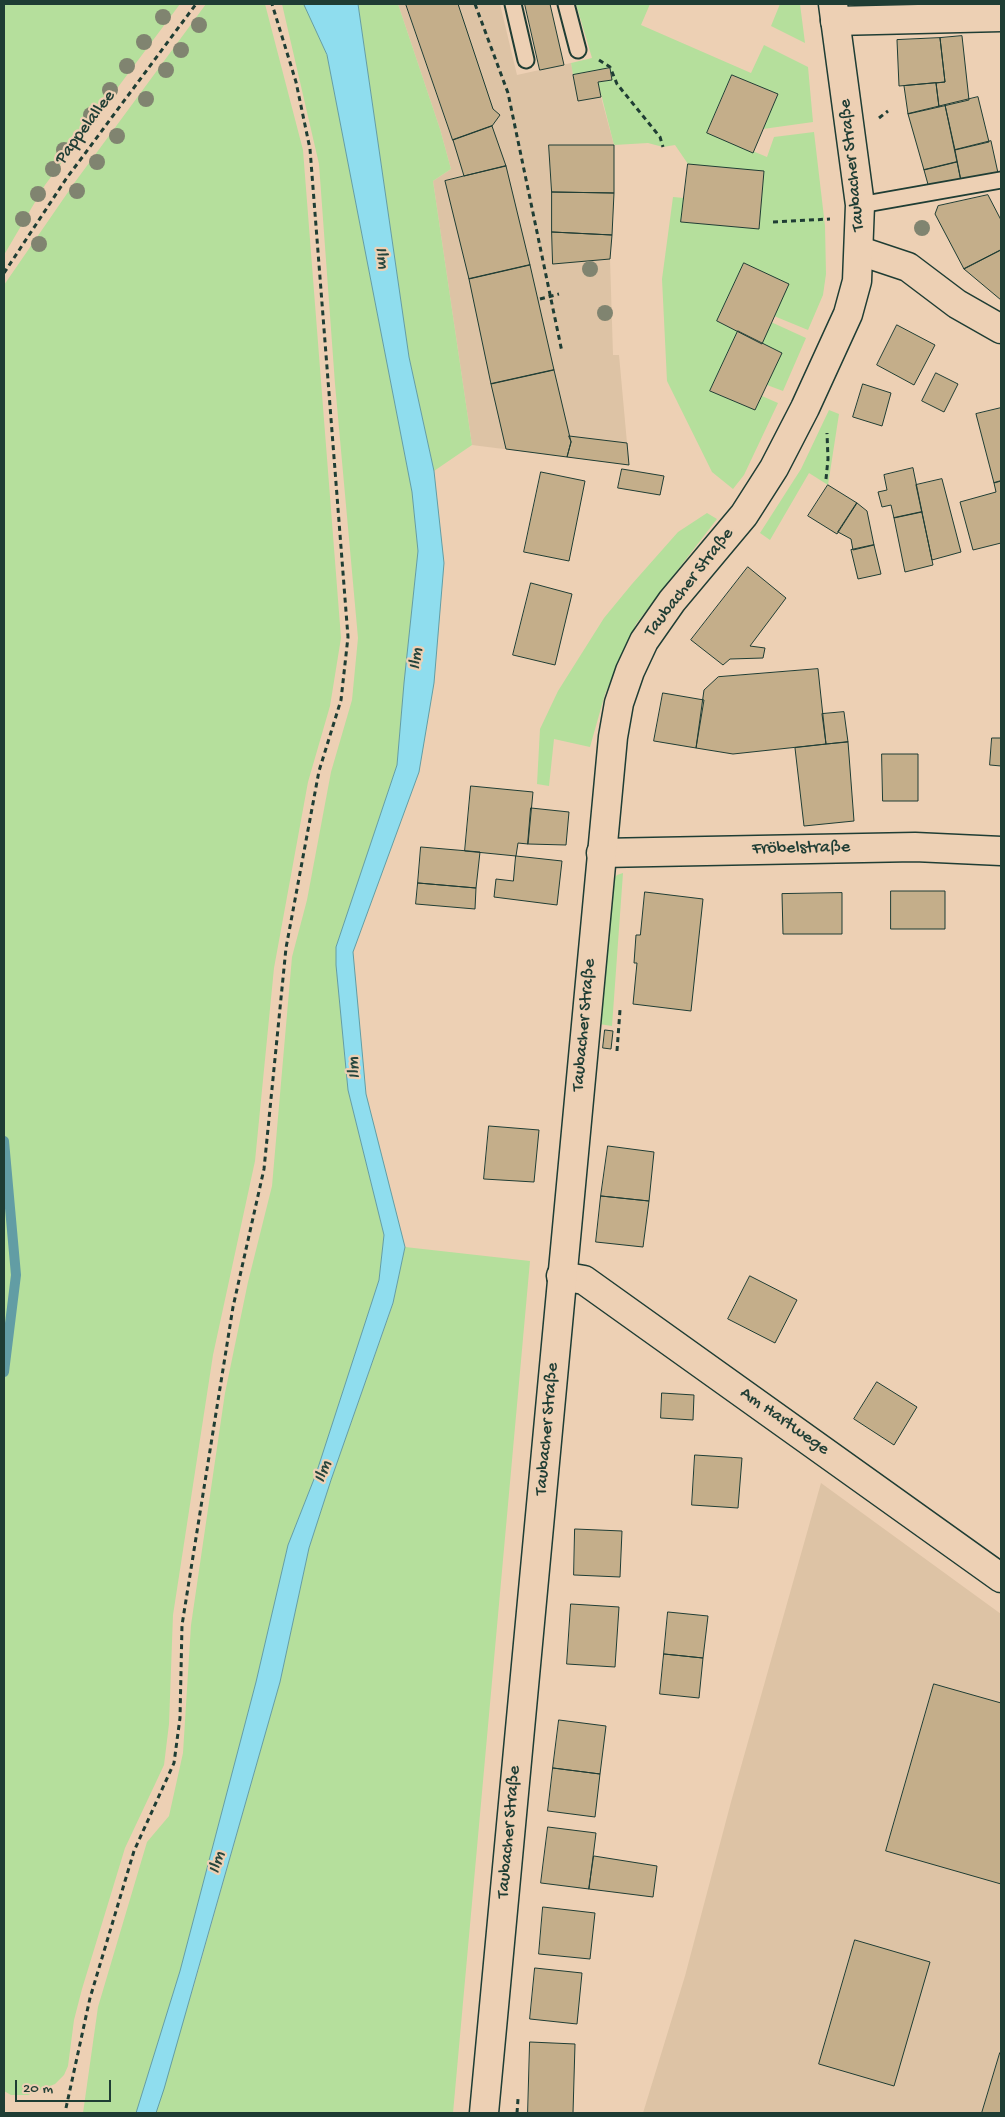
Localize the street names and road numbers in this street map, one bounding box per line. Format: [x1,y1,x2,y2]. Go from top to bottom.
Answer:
street label: Pappelallee [51,87,121,169]
street label: Taubacher Straße [835,98,871,232]
street label: Taubacher Straße [641,524,739,642]
street label: Fröbelstraße [752,837,850,861]
street label: Taubacher Straße [568,958,602,1092]
street label: Taubacher Straße [531,1362,565,1496]
street label: Am Hartwege [735,1383,833,1461]
street label: Taubacher Straße [493,1765,527,1899]

